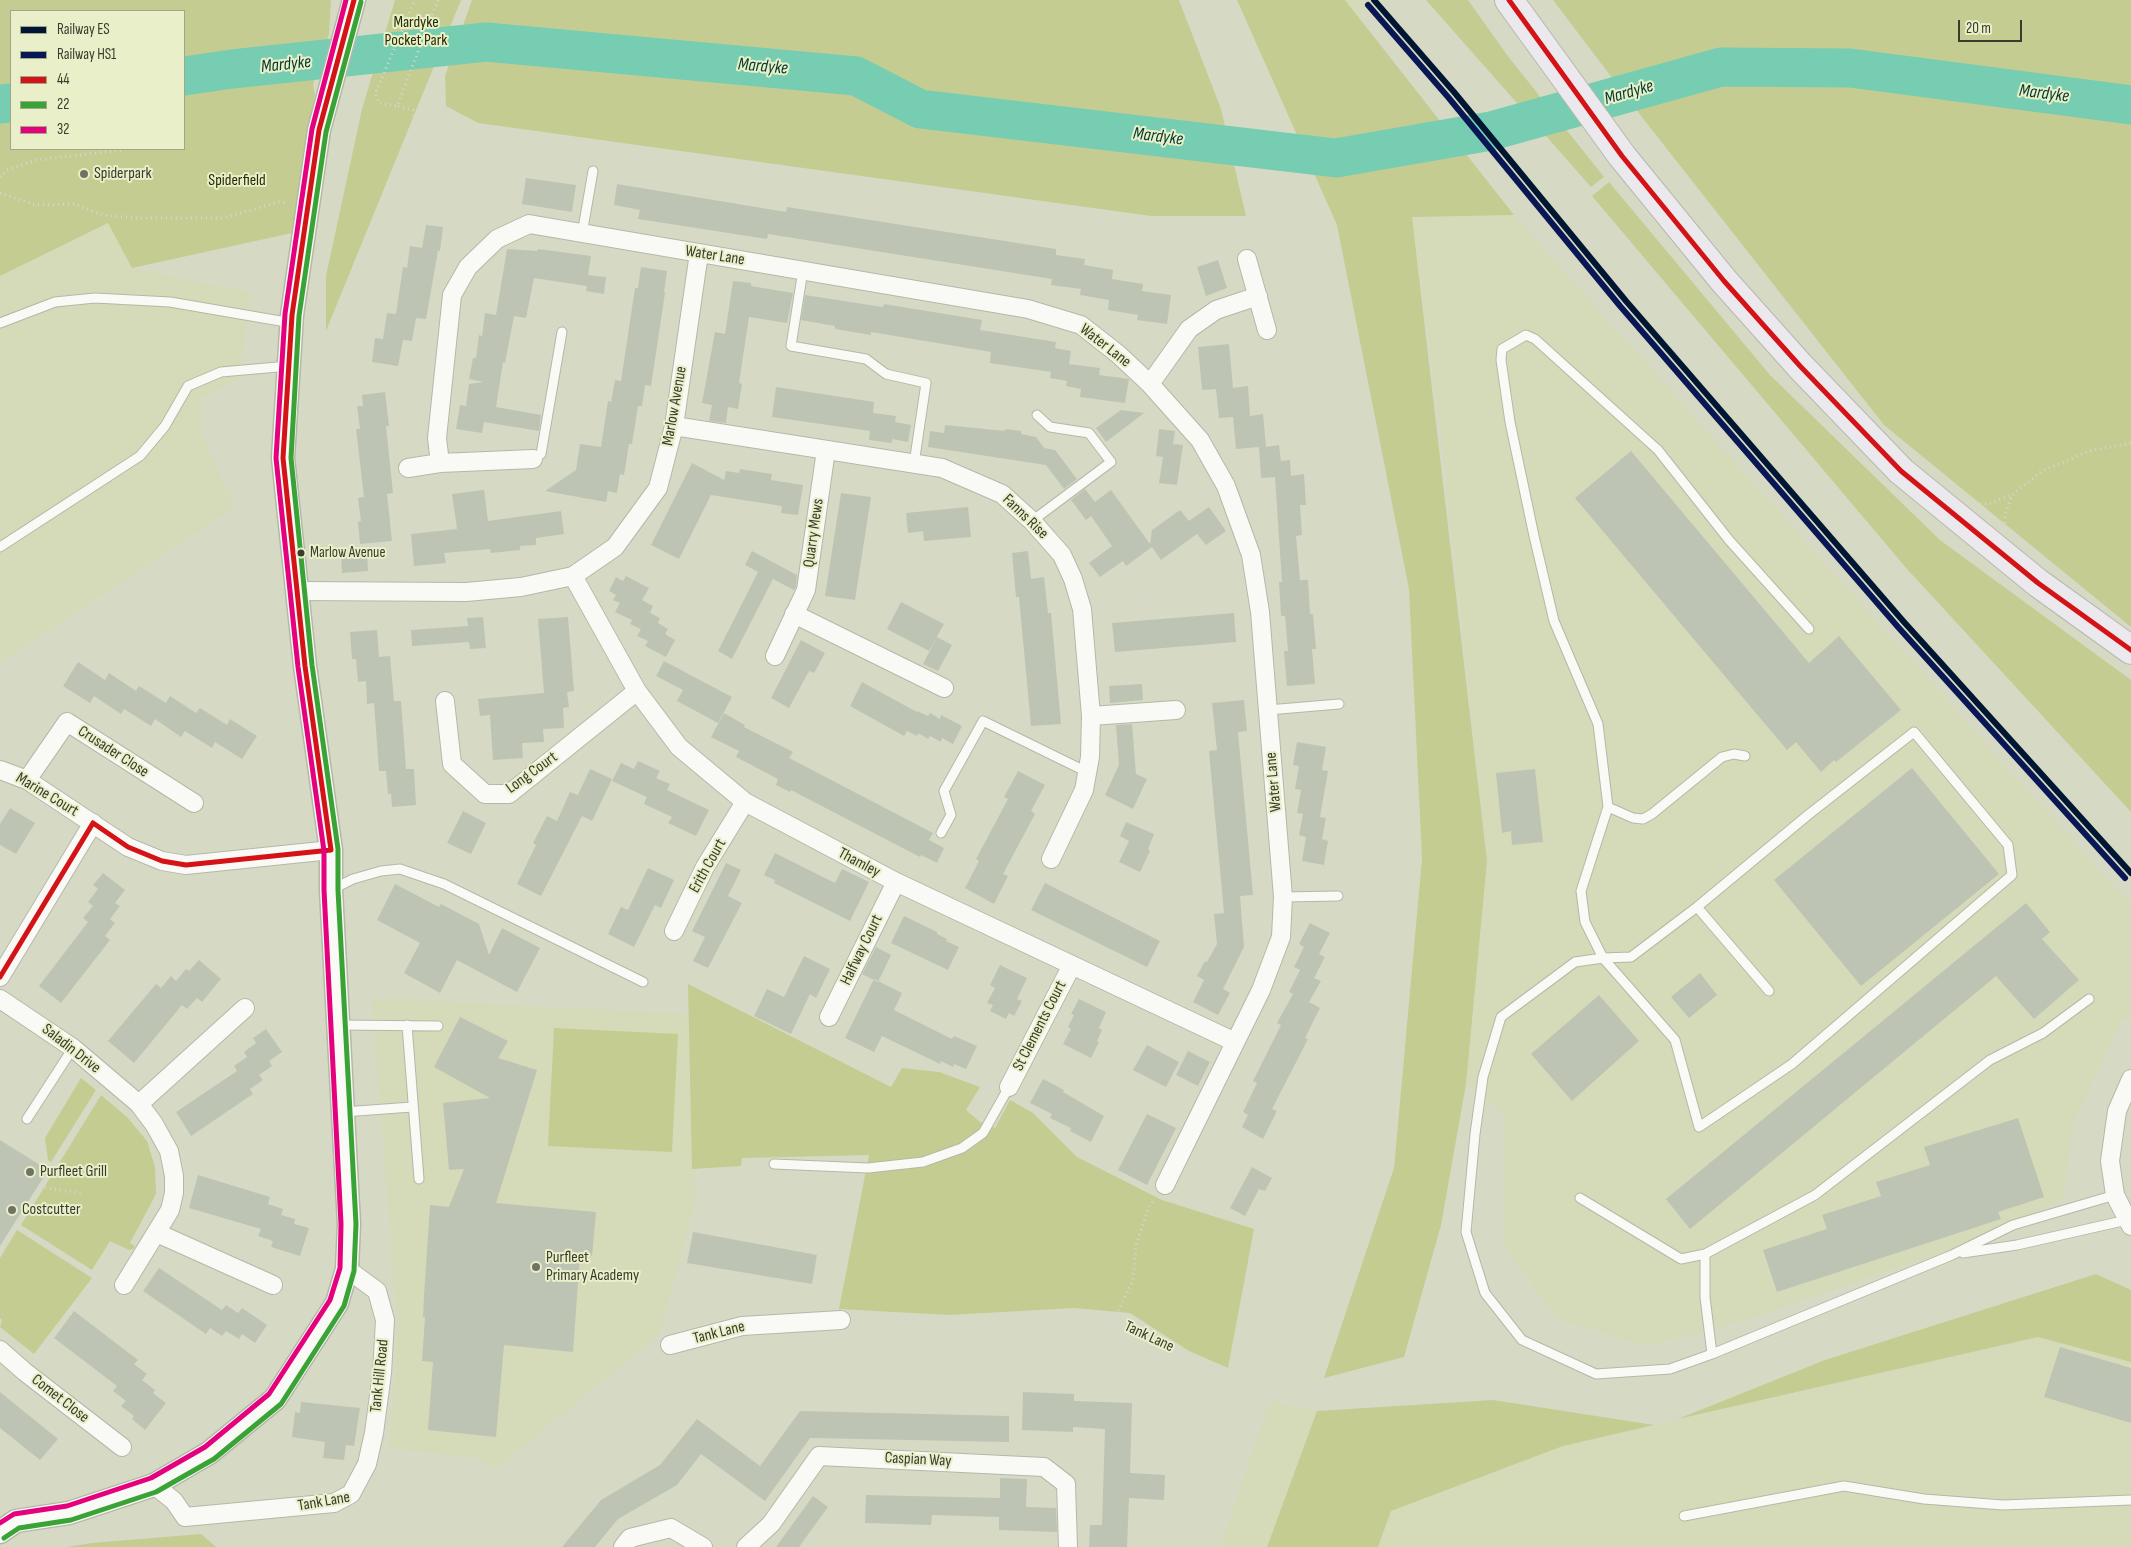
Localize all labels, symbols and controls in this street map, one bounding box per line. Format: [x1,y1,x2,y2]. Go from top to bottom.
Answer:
legend [10,10,185,150]
scale bar [1961,10,2025,42]
park label: Mardyke Pocket Park [385,13,447,51]
text: 20 m [1966,19,1991,38]
text: Railway ES [57,20,110,39]
text: Railway HS1 [57,45,116,64]
water label: Mardyke [260,52,312,78]
water label: Mardyke [737,54,789,80]
text: 44 [57,70,70,89]
water label: Mardyke [1602,76,1656,110]
water label: Mardyke [2018,80,2070,108]
text: 22 [57,95,69,114]
text: 32 [57,120,69,139]
water label: Mardyke [1132,123,1184,151]
place label: Spiderpark [94,164,152,184]
marker: Spiderpark [78,168,90,180]
park label: Spiderfield [208,171,266,191]
street label: Water Lane [684,242,746,270]
street label: Water Lane [1076,320,1134,372]
street label: Marlow Avenue [659,365,691,447]
street label: Fanns Rise [998,490,1052,544]
street label: Quarry Mews [800,497,828,569]
place label: Marlow Avenue [310,544,385,562]
marker: Marlow Avenue [296,548,306,558]
street label: Crusader Close [74,722,152,782]
street label: Long Court [503,748,561,798]
street label: Water Lane [1262,751,1286,813]
street label: Marine Court [12,769,82,821]
street label: Erith Court [685,836,731,896]
street label: Thamley [835,844,883,882]
street label: Halfway Court [837,912,887,988]
street label: St Clements Court [1009,978,1071,1074]
street label: Saladin Drive [38,1020,104,1078]
place label: Purfleet Grill [40,1162,107,1182]
marker: Purfleet Grill [24,1166,36,1178]
place label: Costcutter [22,1200,80,1220]
marker: Costcutter [6,1204,18,1216]
place label: Purfleet Primary Academy [546,1248,639,1286]
marker: Purfleet Primary Academy [530,1261,542,1273]
street label: Tank Lane [691,1317,747,1349]
street label: Tank Lane [1121,1317,1177,1357]
street label: Tank Hill Road [367,1339,393,1413]
street label: Comet Close [27,1371,93,1427]
street label: Caspian Way [884,1449,952,1471]
street label: Tank Lane [296,1488,352,1516]

